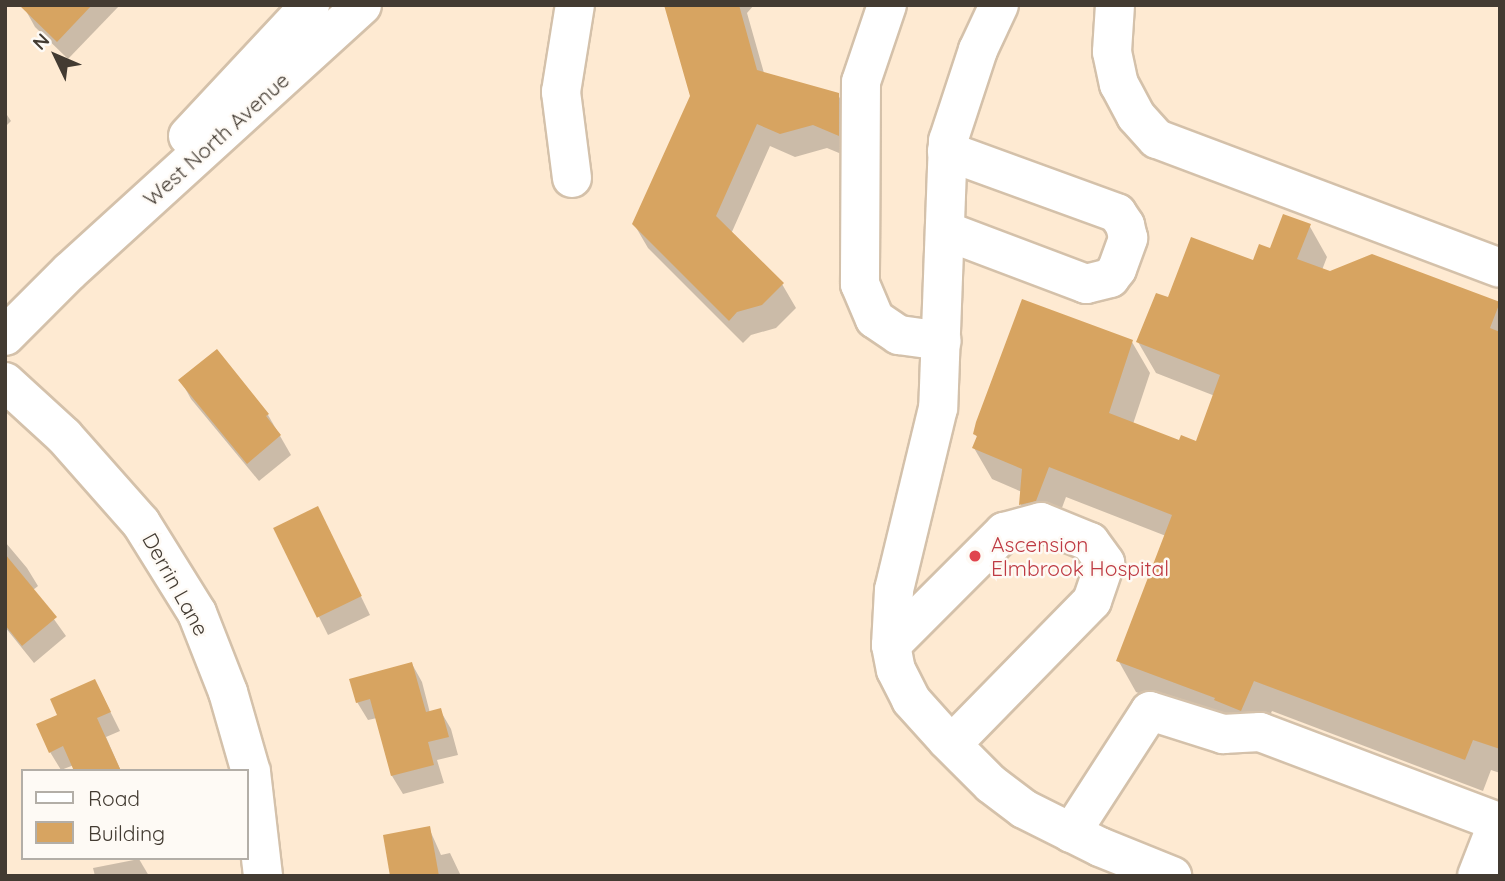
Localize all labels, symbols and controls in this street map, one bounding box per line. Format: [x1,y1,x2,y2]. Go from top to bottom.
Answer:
north arrow [21,21,91,91]
text: N [27,28,54,55]
street label: West North Avenue [138,67,294,211]
street label: Derrin Lane [137,528,215,640]
place label: Ascension Elmbrook Hospital [991,531,1169,581]
marker: Ascension Elmbrook Hospital [965,546,985,566]
legend [21,769,248,860]
text: Road [88,785,140,811]
text: Building [88,820,165,846]

